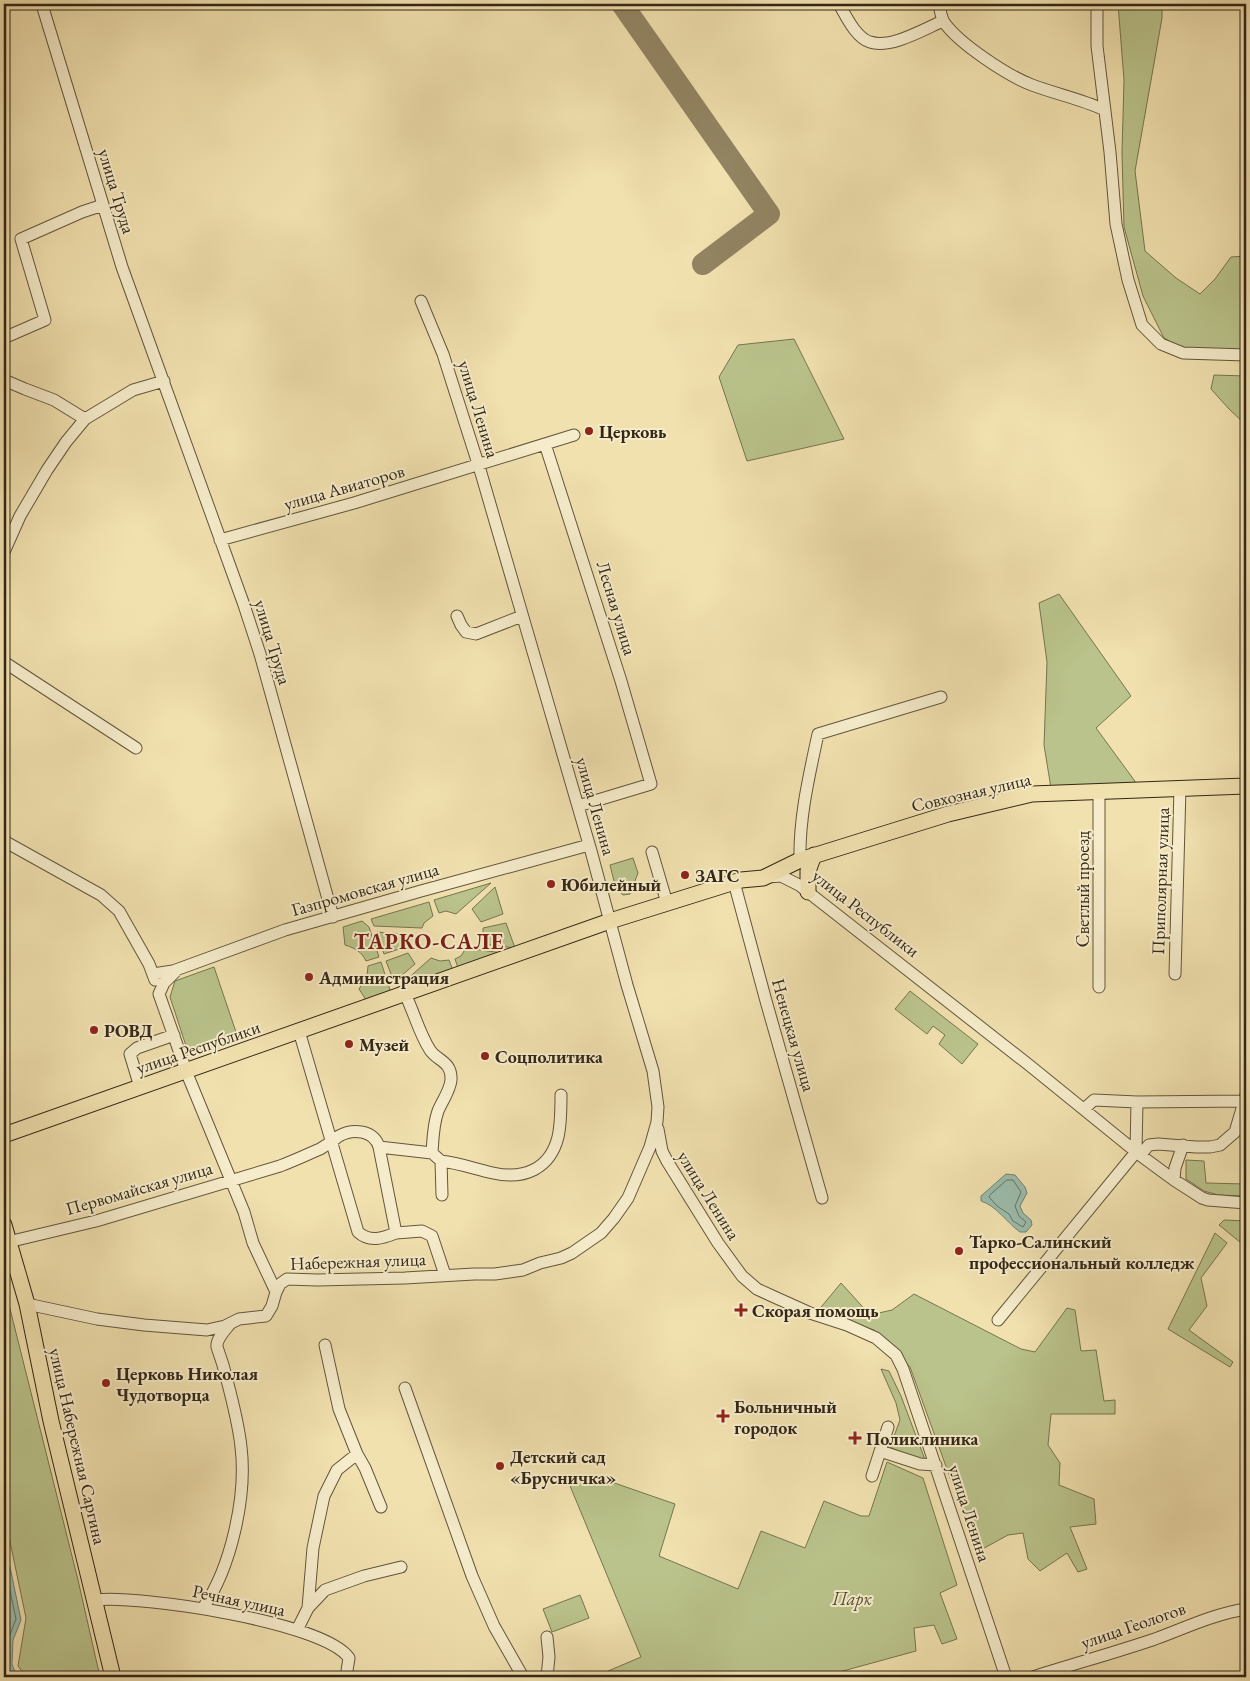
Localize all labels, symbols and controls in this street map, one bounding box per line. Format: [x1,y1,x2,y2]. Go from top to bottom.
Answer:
street label: улица Труда [93,146,141,237]
street label: улица Ленина [453,357,505,461]
place label: Церковь [599,420,666,443]
marker: Церковь [583,425,595,437]
street label: улица Авиаторов [281,459,407,515]
street label: Лесная улица [592,558,642,658]
street label: улица Труда [249,597,297,688]
street label: улица Ленина [571,754,621,858]
street label: Совхозная улица [909,767,1034,817]
street label: Приполярная улица [1146,806,1174,955]
street label: Светлый проезд [1071,831,1094,947]
street label: Газпромовская улица [289,857,442,921]
place label: ЗАГС [695,864,739,887]
street label: улица Республики [808,864,925,962]
marker: ЗАГС [679,869,691,881]
place label: Юбилейный [561,873,662,896]
marker: Юбилейный [545,878,557,890]
district label: ТАРКО-САЛЕ [354,927,504,956]
place label: Администрация [318,966,449,989]
marker: Администрация [303,971,315,983]
street label: Ненецкая улица [767,976,821,1095]
street label: улица Республики [133,1015,264,1079]
place label: РОВД [104,1019,152,1042]
marker: РОВД [88,1024,100,1036]
place label: Музей [359,1033,409,1056]
marker: Музей [343,1038,355,1050]
place label: Соцполитика [495,1045,603,1068]
marker: Соцполитика [479,1050,491,1062]
street label: улица Ленина [673,1146,746,1245]
street label: Первомайская улица [63,1156,216,1220]
place label: Тарко-Салинский профессиональный колледж [969,1230,1195,1274]
marker: Тарко-Салинский профессиональный колледж [953,1245,965,1257]
street label: Набережная улица [290,1247,427,1275]
place label: Скорая помощь [752,1299,879,1322]
marker: Скорая помощь [734,1303,748,1317]
street label: улица Набережная Саргина [44,1345,112,1547]
place label: Церковь Николая Чудотворца [116,1362,259,1406]
marker: Церковь Николая Чудотворца [100,1377,112,1389]
place label: Больничный городок [734,1395,837,1439]
marker: Больничный городок [716,1409,730,1423]
place label: Поликлиника [866,1427,978,1450]
marker: Поликлиника [848,1431,862,1445]
place label: Детский сад «Брусничка» [510,1445,616,1489]
marker: Детский сад «Брусничка» [494,1460,506,1472]
street label: улица Ленина [943,1461,997,1565]
street label: Речная улица [190,1579,288,1621]
park label: Парк [831,1587,872,1611]
street label: улица Геологов [1078,1596,1189,1654]

